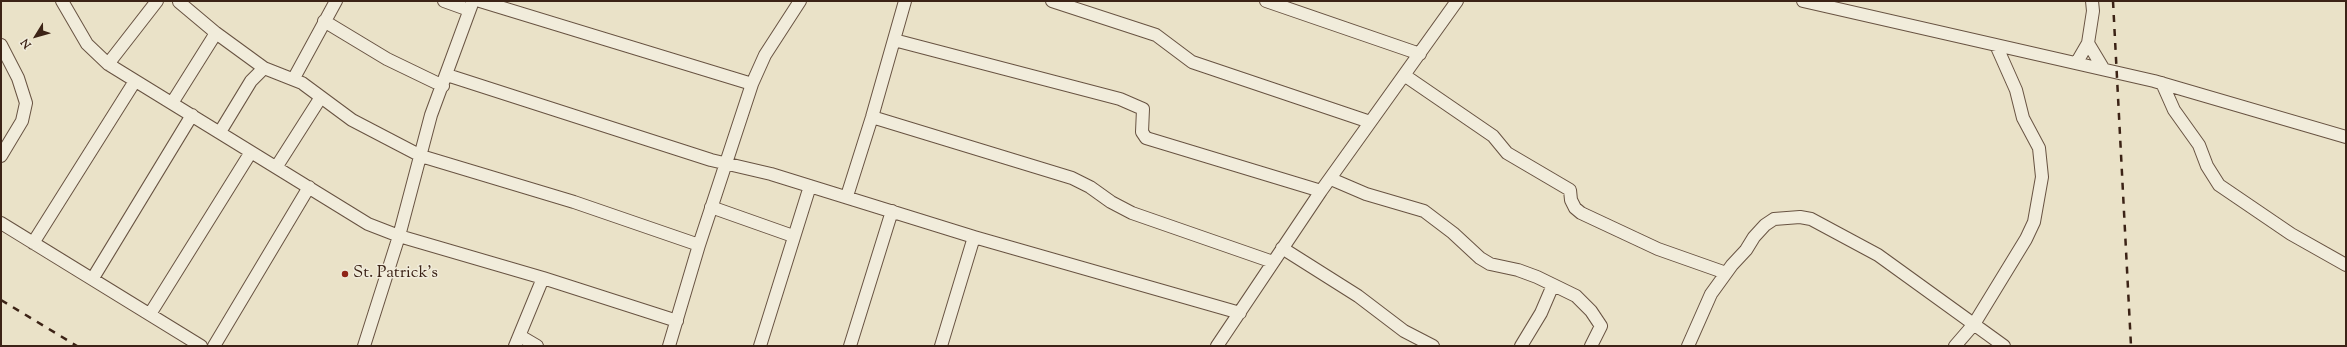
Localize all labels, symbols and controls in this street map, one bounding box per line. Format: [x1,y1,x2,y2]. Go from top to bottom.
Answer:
north arrow [16,16,56,56]
text: N [17,35,35,52]
place label: St. Patrick's [353,264,438,284]
marker: St. Patrick's [340,269,350,279]

